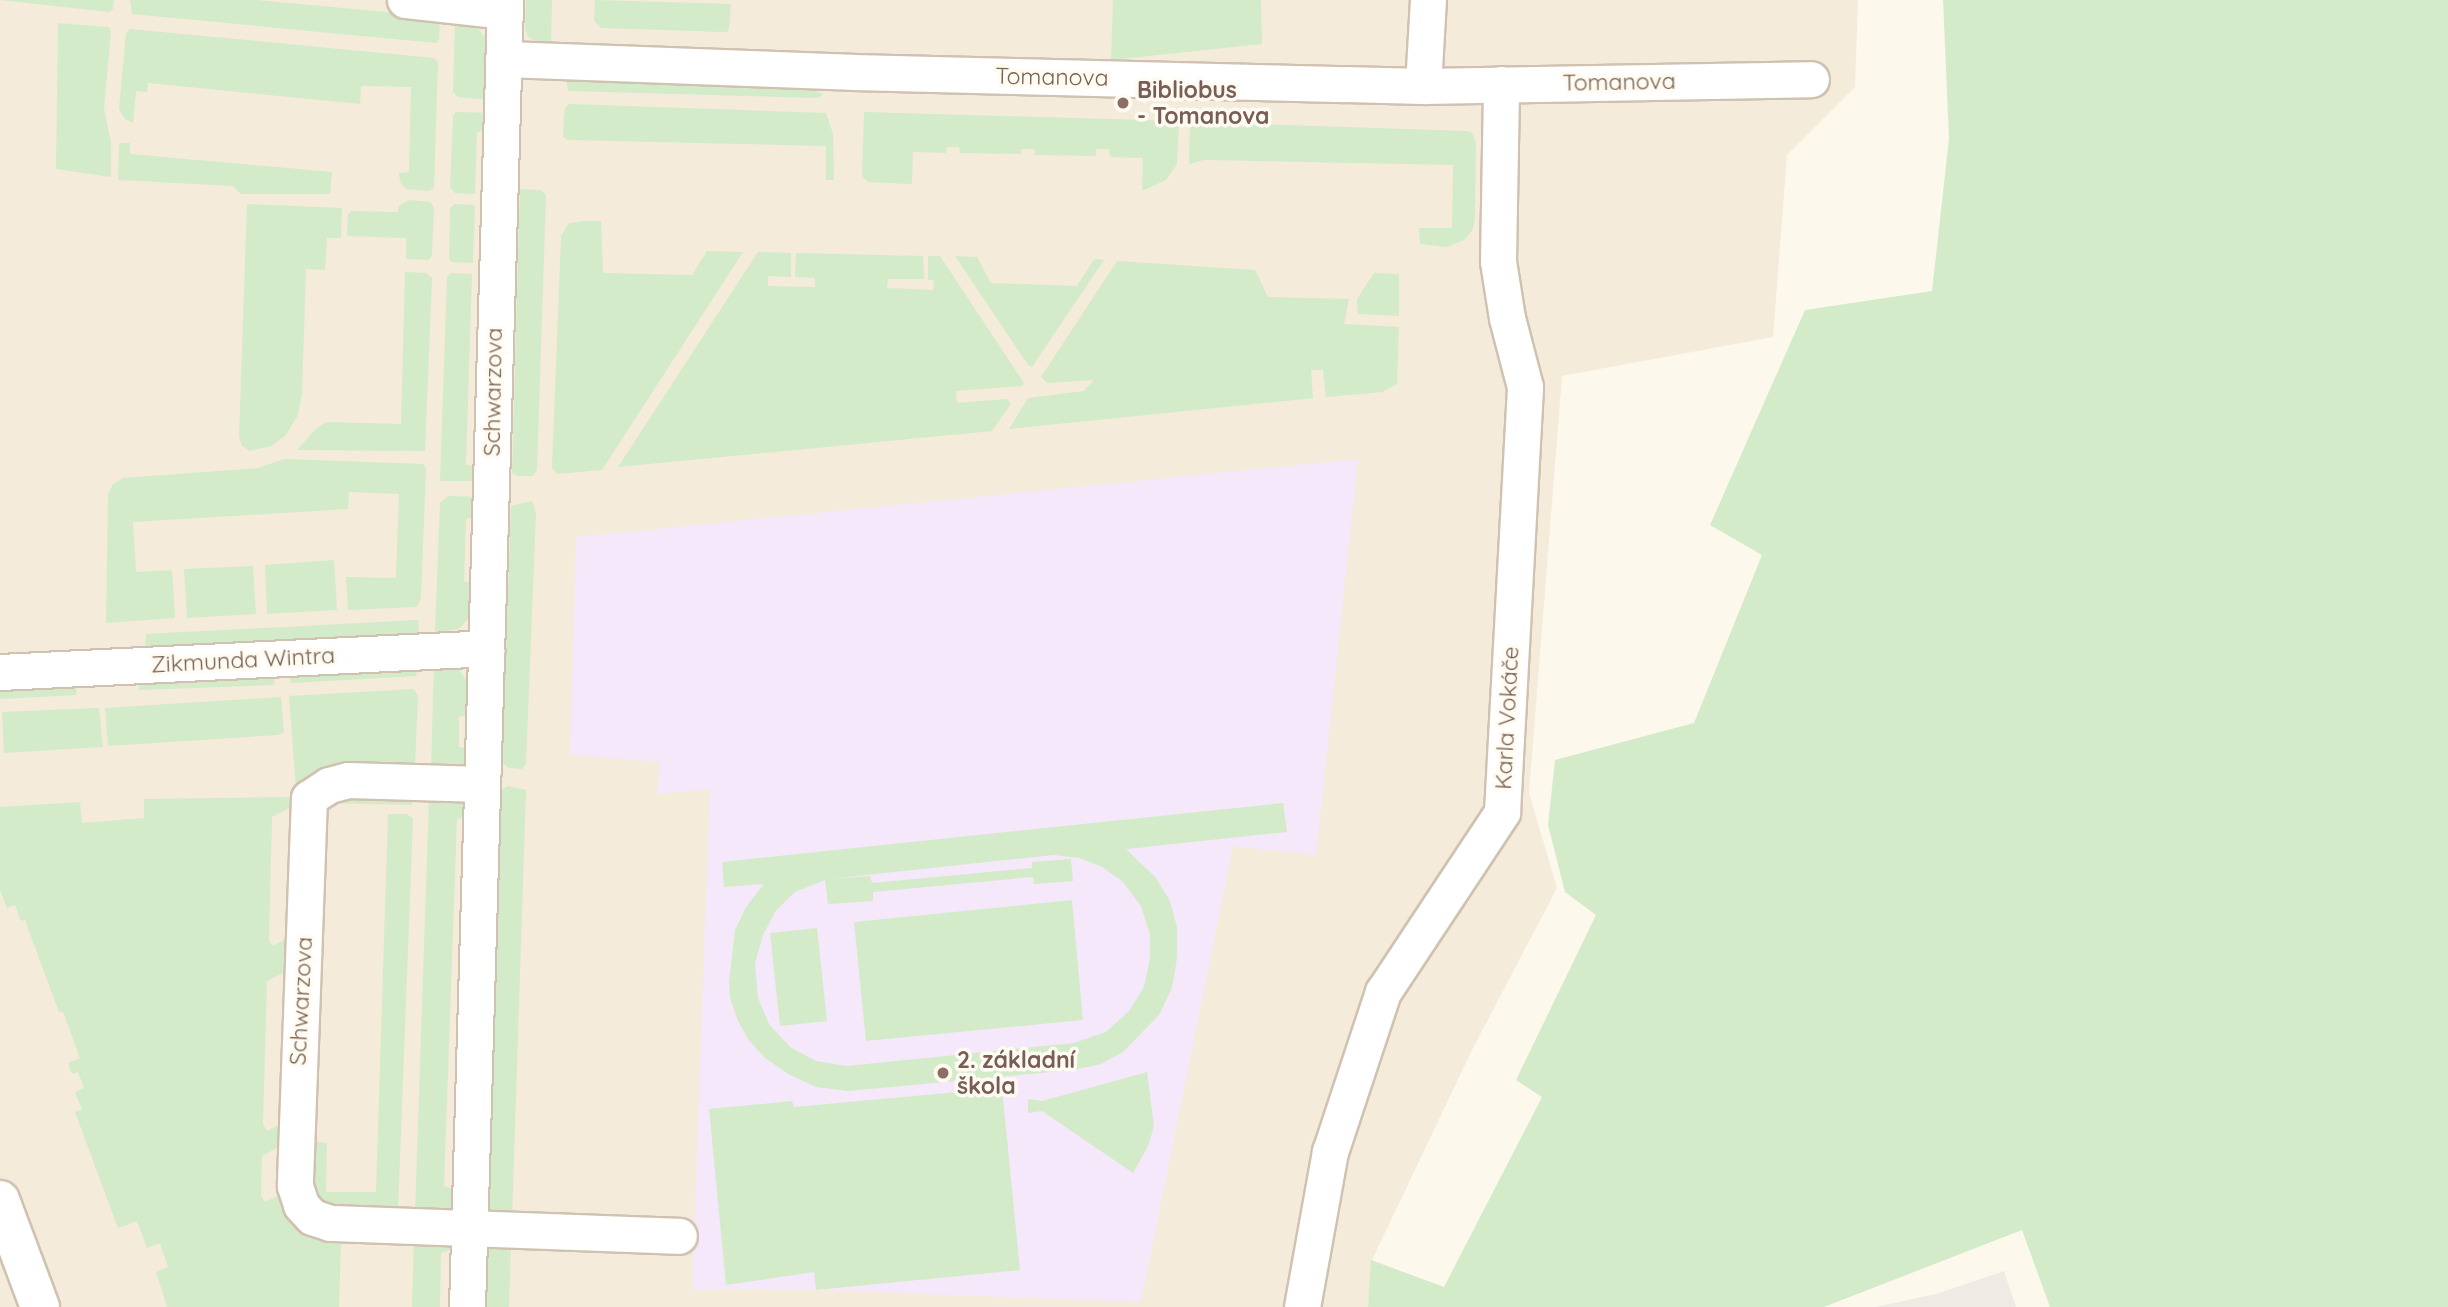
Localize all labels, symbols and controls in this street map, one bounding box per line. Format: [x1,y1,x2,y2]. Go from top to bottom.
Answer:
street label: Tomanova [995,62,1109,92]
street label: Tomanova [1562,67,1676,97]
place label: Bibliobus - Tomanova [1137,76,1269,130]
marker: Bibliobus - Tomanova [1115,95,1131,111]
street label: Schwarzova [478,327,508,457]
street label: Zikmunda Wintra [150,641,336,679]
street label: Karla Vokáče [1489,646,1525,790]
street label: Schwarzova [284,936,318,1066]
place label: 2. základní škola [957,1046,1075,1100]
marker: 2. základní škola [935,1065,951,1081]

